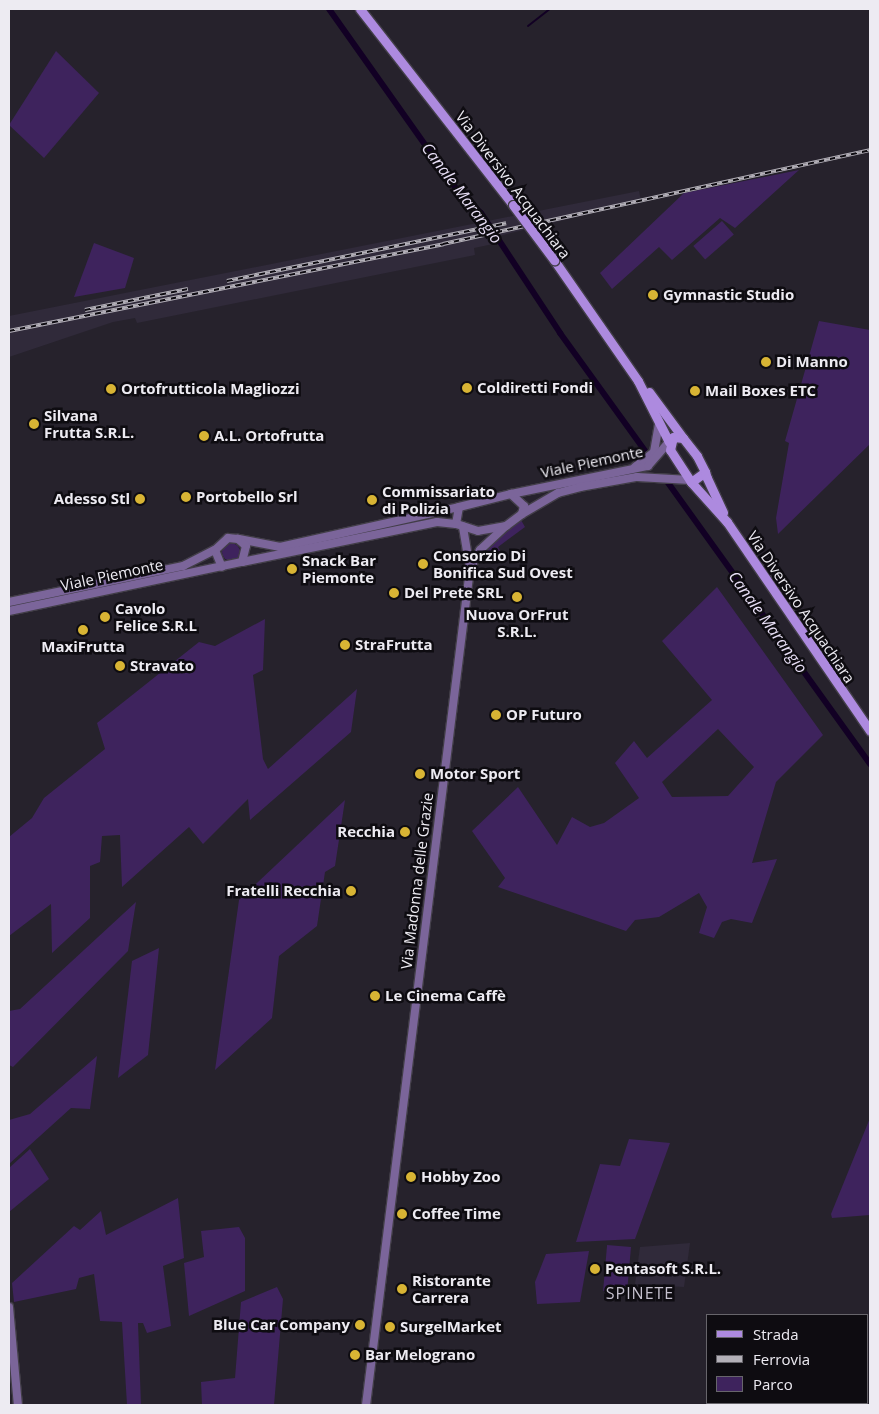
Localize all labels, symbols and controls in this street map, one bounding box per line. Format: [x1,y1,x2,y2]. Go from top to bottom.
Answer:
street label: Via Diversivo Acquachiara [452,108,574,262]
water label: Canale Marangio [418,139,506,247]
place label: Gymnastic Studio [663,286,794,304]
marker: Gymnastic Studio [647,289,659,301]
place label: Di Manno [776,353,848,371]
marker: Di Manno [760,356,772,368]
place label: Coldiretti Fondi [477,379,593,397]
place label: Ortofrutticola Magliozzi [121,380,299,398]
marker: Coldiretti Fondi [461,382,473,394]
place label: Mail Boxes ETC [705,382,816,400]
marker: Ortofrutticola Magliozzi [105,383,117,395]
marker: Mail Boxes ETC [689,385,701,397]
place label: Silvana Frutta S.R.L. [44,406,134,441]
marker: Silvana Frutta S.R.L. [28,418,40,430]
place label: A.L. Ortofrutta [214,427,324,445]
marker: A.L. Ortofrutta [198,430,210,442]
street label: Viale Piemonte [539,442,645,482]
place label: Commissariato di Polizia [382,482,495,517]
place label: Portobello Srl [196,488,298,506]
place label: Adesso Stl [54,490,130,508]
marker: Portobello Srl [180,491,192,503]
marker: Adesso Stl [134,493,146,505]
marker: Commissariato di Polizia [366,494,378,506]
street label: Via Diversivo Acquachiara [743,528,859,686]
place label: Consorzio Di Bonifica Sud Ovest [433,546,573,581]
place label: Snack Bar Piemonte [302,551,376,586]
street label: Viale Piemonte [59,555,165,595]
marker: Consorzio Di Bonifica Sud Ovest [417,558,429,570]
marker: Snack Bar Piemonte [286,563,298,575]
water label: Canale Marangio [725,567,811,677]
place label: Del Prete SRL [404,584,503,602]
marker: Del Prete SRL [388,587,400,599]
marker: Nuova OrFrut S.R.L. [511,591,523,603]
place label: Cavolo Felice S.R.L [115,599,197,634]
place label: Nuova OrFrut S.R.L. [466,605,568,640]
marker: Cavolo Felice S.R.L [99,611,111,623]
marker: MaxiFrutta [77,624,89,636]
place label: StraFrutta [355,636,433,654]
place label: MaxiFrutta [41,638,125,656]
marker: StraFrutta [339,639,351,651]
place label: Stravato [130,657,194,675]
marker: Stravato [114,660,126,672]
place label: OP Futuro [506,706,582,724]
marker: OP Futuro [490,709,502,721]
place label: Motor Sport [430,765,520,783]
marker: Motor Sport [414,768,426,780]
street label: Via Madonna delle Grazie [397,792,437,970]
place label: Recchia [337,823,395,841]
marker: Recchia [399,826,411,838]
place label: Fratelli Recchia [226,882,341,900]
marker: Fratelli Recchia [345,885,357,897]
place label: Le Cinema Caffè [385,987,506,1005]
marker: Le Cinema Caffè [369,990,381,1002]
place label: Hobby Zoo [421,1168,500,1186]
marker: Hobby Zoo [405,1171,417,1183]
place label: Coffee Time [412,1205,501,1223]
marker: Coffee Time [396,1208,408,1220]
place label: Pentasoft S.R.L. [605,1260,721,1278]
marker: Pentasoft S.R.L. [589,1263,601,1275]
place label: Ristorante Carrera [412,1271,491,1306]
marker: Ristorante Carrera [396,1283,408,1295]
district label: SPINETE [605,1283,675,1303]
legend [706,1314,869,1404]
place label: Blue Car Company [213,1316,350,1334]
place label: SurgelMarket [400,1318,502,1336]
marker: Blue Car Company [354,1319,366,1331]
marker: SurgelMarket [384,1321,396,1333]
text: Strada [753,1324,799,1344]
place label: Bar Melograno [365,1346,475,1364]
marker: Bar Melograno [349,1349,361,1361]
text: Ferrovia [753,1349,810,1369]
text: Parco [753,1374,793,1394]

